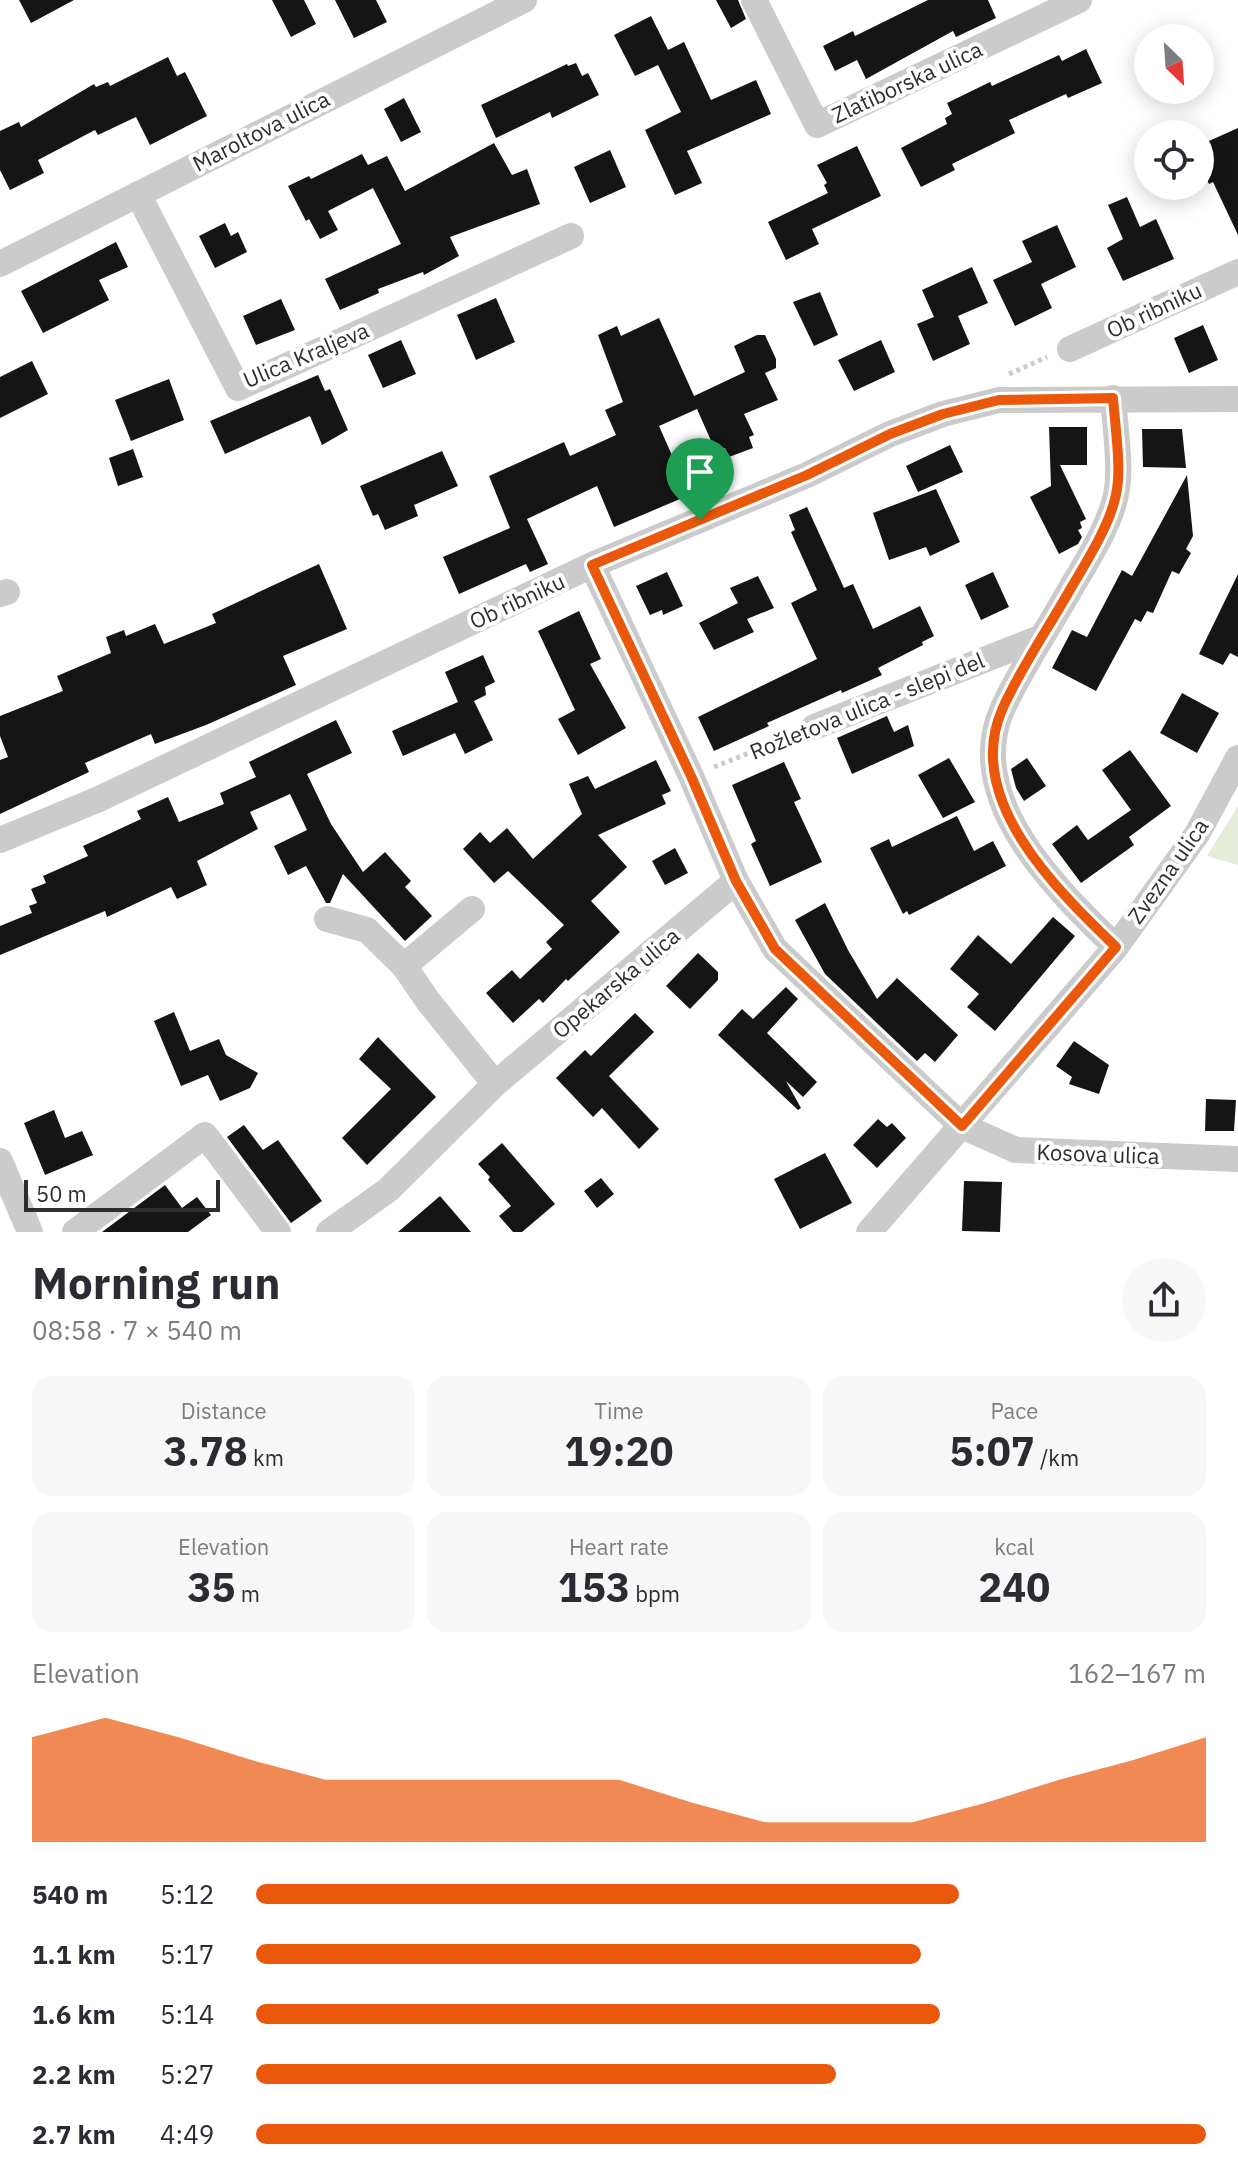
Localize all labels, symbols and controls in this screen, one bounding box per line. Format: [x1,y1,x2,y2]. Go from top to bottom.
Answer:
north arrow [1134,24,1214,104]
map controls [1134,24,1214,200]
street label: Zlatiborska ulica [827,34,987,129]
street label: Maroltova ulica [187,83,334,178]
button: locate [1134,120,1214,200]
street label: Ob ribniku [1102,275,1206,344]
street label: Ulica Kraljeva [239,315,373,394]
pin [666,438,734,520]
icon: arrive [678,450,722,494]
street label: Ob ribniku [465,566,569,635]
street label: Rožletova ulica - slepi del [745,645,988,766]
street label: Zvezna ulica [1121,812,1215,929]
street label: Opekarska ulica [546,921,686,1044]
street label: Kosova ulica [1036,1137,1160,1170]
scale bar [24,1176,220,1212]
text: 50 m [36,1179,87,1208]
text: Morning run [32,1254,281,1311]
button: share [1122,1258,1206,1342]
text: 08:58 · 7 × 540 m [32,1313,242,1347]
text: Distance [181,1396,267,1425]
text: Time [594,1396,644,1425]
text: Pace [990,1396,1038,1425]
text: 3.78 [163,1425,248,1477]
text: 19:20 [564,1425,674,1477]
text: 5:07 [950,1425,1035,1477]
text: km [248,1443,284,1472]
text: /km [1035,1443,1079,1472]
text: Elevation [178,1532,269,1561]
text: Heart rate [569,1532,669,1561]
text: kcal [994,1532,1034,1561]
text: 35 [187,1561,235,1613]
text: 153 [558,1561,630,1613]
text: 240 [978,1561,1050,1613]
text: m [235,1579,260,1608]
text: bpm [630,1579,680,1608]
text: Elevation [32,1656,140,1690]
text: 162–167 m [1068,1656,1206,1690]
text: 540 m [32,1877,108,1911]
text: 5:12 [160,1877,214,1911]
text: 1.1 km [32,1937,116,1971]
text: 5:17 [160,1937,214,1971]
text: 1.6 km [32,1997,116,2031]
text: 5:14 [160,1997,214,2031]
text: 2.2 km [32,2057,116,2091]
text: 5:27 [160,2057,214,2091]
text: 2.7 km [32,2117,116,2151]
text: 4:49 [160,2117,214,2151]

